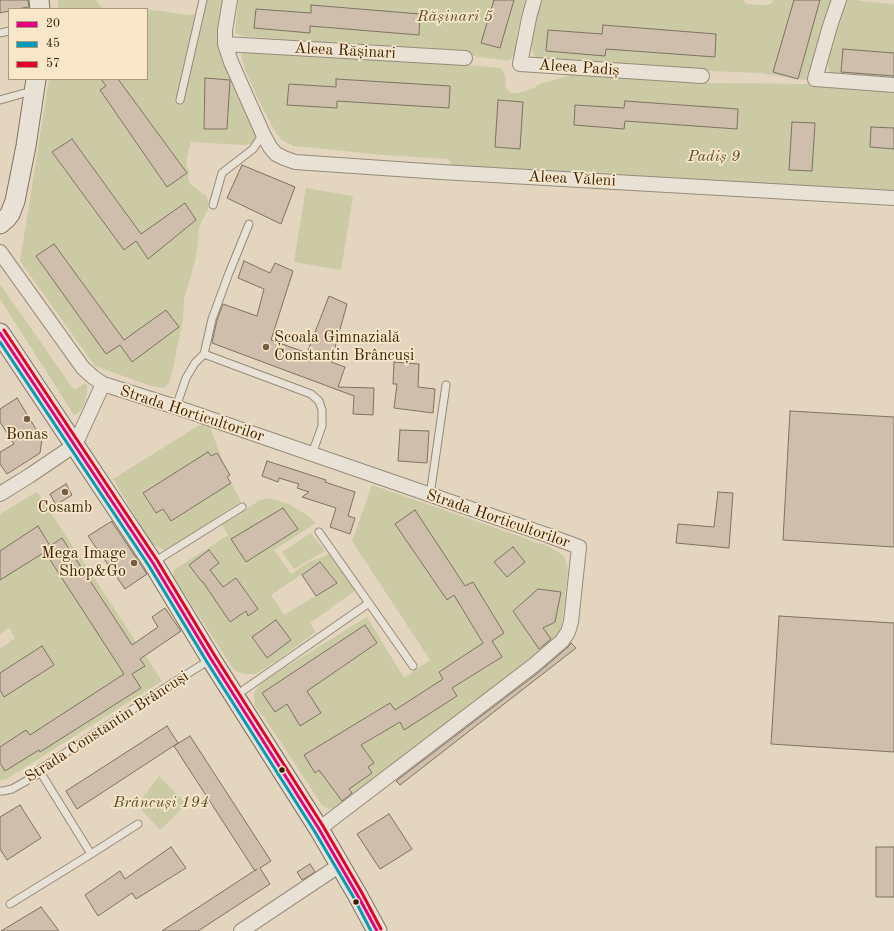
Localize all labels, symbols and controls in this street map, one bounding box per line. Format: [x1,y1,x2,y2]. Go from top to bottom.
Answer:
park label: Rășinari 5 [417,7,493,27]
legend [8,8,148,80]
text: 20 [46,18,60,30]
text: 45 [46,38,60,50]
street label: Aleea Rășinari [294,39,396,63]
street label: Aleea Padiș [538,56,620,80]
text: 57 [46,58,60,70]
park label: Padiș 9 [688,147,740,167]
street label: Aleea Văleni [528,167,616,191]
place label: Școala Gimnazială Constantin Brâncuși [274,328,414,366]
marker: Școala Gimnazială Constantin Brâncuși [261,342,271,352]
street label: Strada Horticultorilor [117,382,267,446]
marker: Bonas [22,414,32,424]
place label: Bonas [6,425,48,445]
street label: Strada Horticultorilor [424,485,572,553]
marker: Cosamb [60,487,70,497]
place label: Cosamb [38,498,92,518]
place label: Mega Image Shop&Go [41,544,126,582]
marker: Mega Image Shop&Go [129,558,139,568]
street label: Strada Constantin Brâncuși [22,667,192,787]
unlabelled marker [277,765,287,775]
park label: Brâncuși 194 [113,793,209,813]
unlabelled marker [351,897,361,907]

